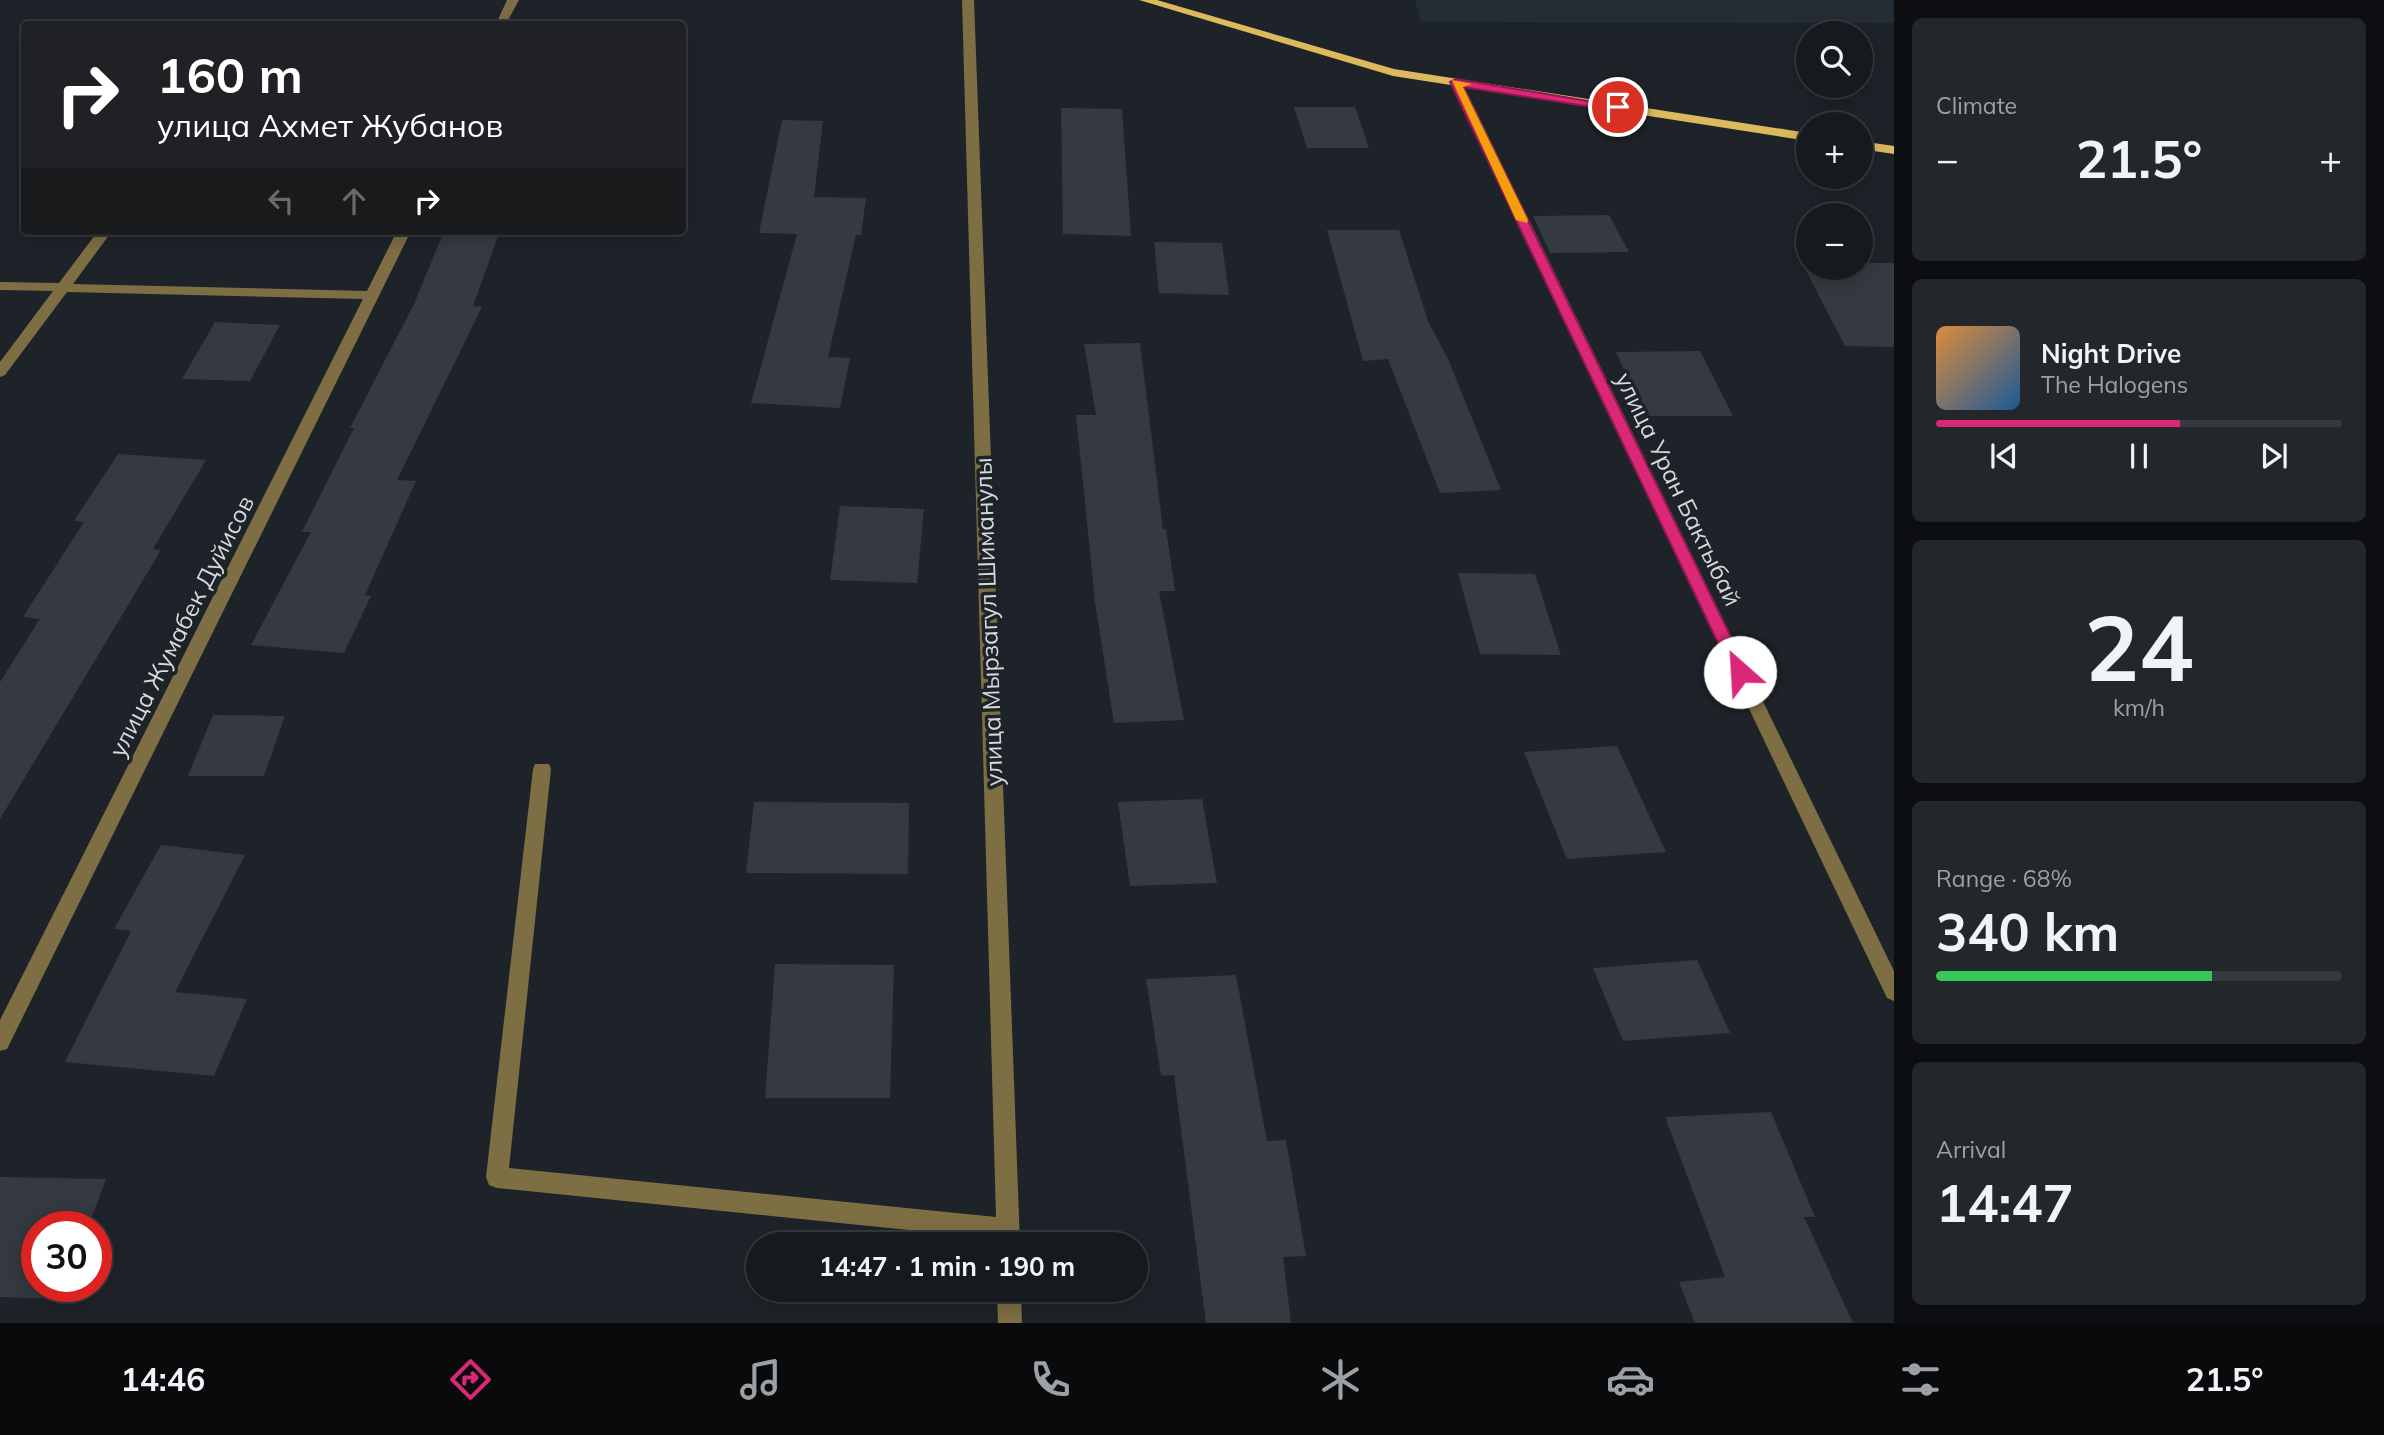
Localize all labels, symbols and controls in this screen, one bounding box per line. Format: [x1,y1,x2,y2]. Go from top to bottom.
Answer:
map controls [1796,21,1873,280]
button: search [1796,21,1873,98]
text: 160 m [157,44,303,105]
icon: right [42,49,133,140]
pin [1588,77,1648,137]
icon: arrive [1599,88,1637,126]
text: Climate [1936,91,2017,120]
text: улица Ахмет Жубанов [157,105,503,145]
button: + [1796,112,1873,189]
text: 21.5° [2076,126,2202,191]
text: − [1936,135,1959,183]
text: + [2319,135,2342,183]
icon: left [262,182,300,220]
icon: ahead [335,182,373,220]
icon: right [408,182,446,220]
button: − [1796,203,1873,280]
text: Night Drive [2041,337,2181,370]
street label: улица Уран Бактыбай [1609,367,1749,611]
text: The Halogens [2041,370,2188,399]
icon: previous [1985,437,2023,475]
icon: pause [2120,437,2158,475]
icon: next [2255,437,2293,475]
street label: улица Мырзагул Шиманулы [967,457,1009,787]
street label: улица Жумабек Дуйисов [102,490,260,762]
text: 24 [2084,590,2194,704]
position arrow [1703,635,1777,709]
text: km/h [2113,693,2165,722]
text: Range · 68% [1936,864,2072,893]
text: 340 km [1936,899,2119,964]
text: Arrival [1936,1135,2006,1164]
text: 14:47 [1936,1170,2074,1235]
speed limit sign: 30 [21,1211,112,1302]
text: 14:47 · 1 min · 190 m [819,1250,1075,1283]
icon: directions [446,1355,495,1404]
icon: music [736,1355,785,1404]
icon: phone [1026,1355,1075,1404]
icon: climate [1316,1355,1365,1404]
icon: car [1606,1355,1655,1404]
icon: filters [1896,1355,1945,1404]
text: 14:46 [120,1359,205,1399]
text: 21.5° [2186,1359,2263,1399]

